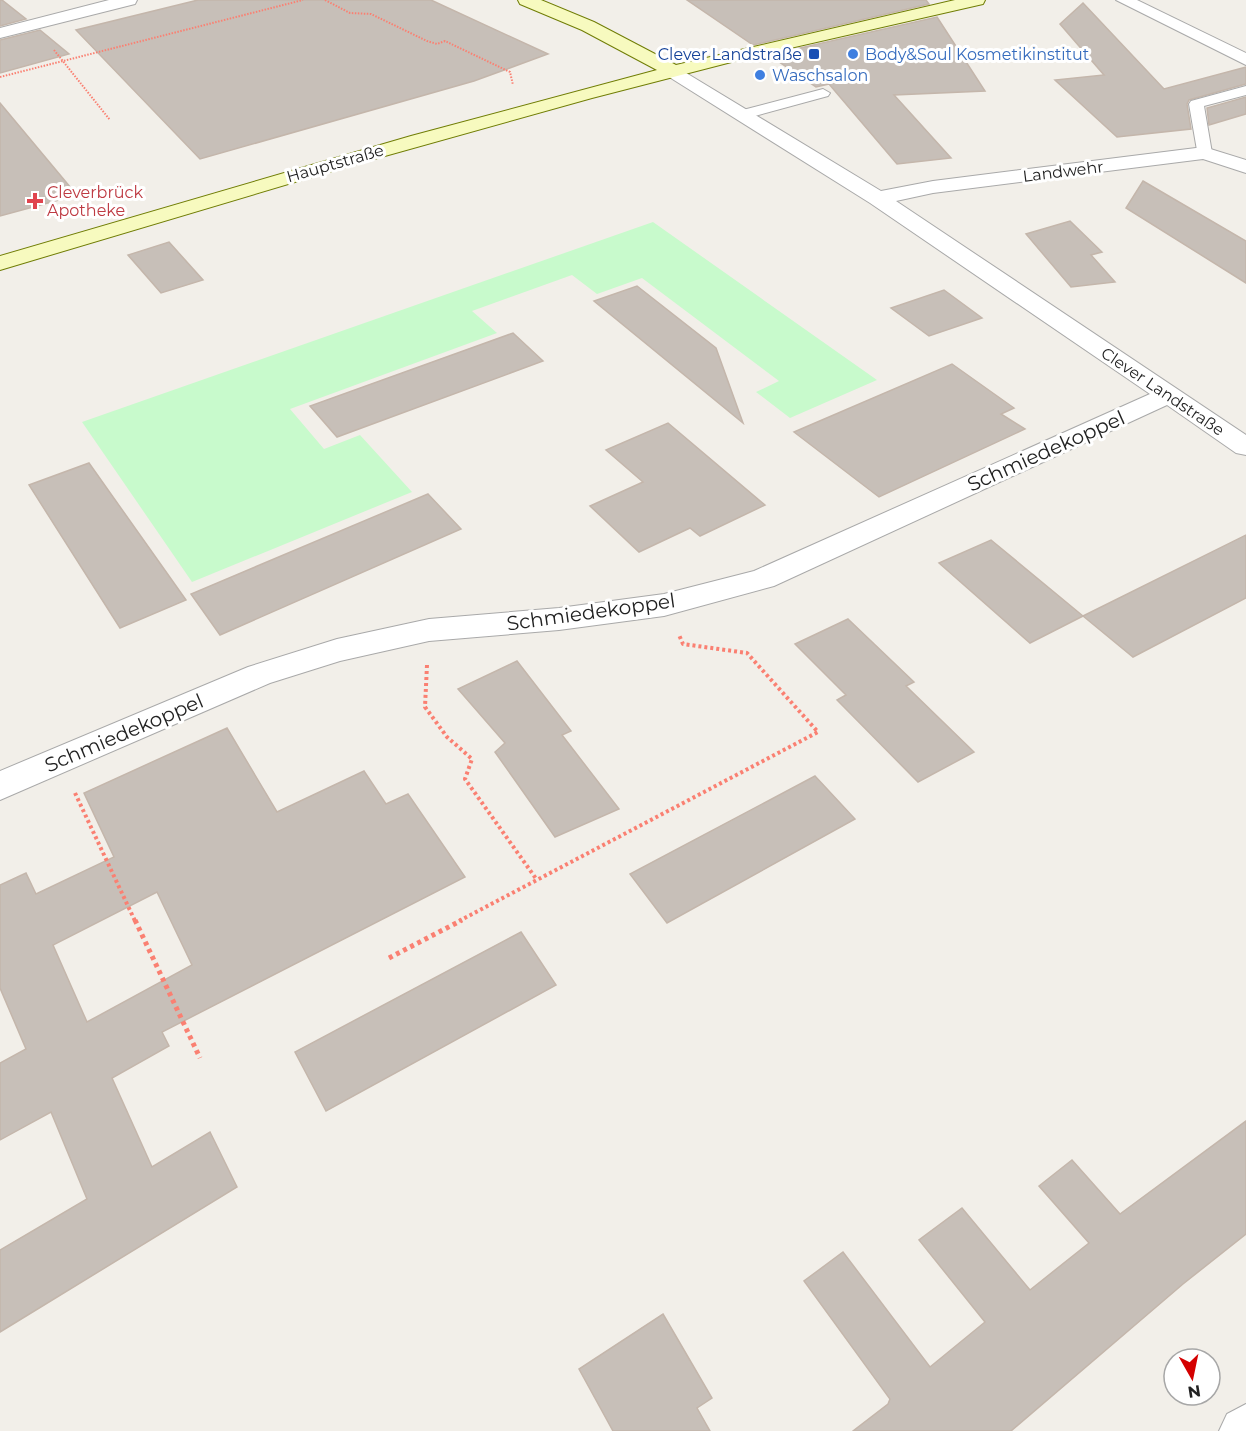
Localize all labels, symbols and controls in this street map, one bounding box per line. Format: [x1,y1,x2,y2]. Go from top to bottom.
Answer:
place label: Clever Landstraße [658,45,802,64]
place label: Body&Soul Kosmetikinstitut [865,45,1090,64]
marker: Clever Landstraße [807,47,821,61]
marker: Body&Soul Kosmetikinstitut [846,47,860,61]
place label: Waschsalon [772,66,868,85]
marker: Waschsalon [753,68,767,82]
street label: Hauptstraße [284,141,386,186]
street label: Landwehr [1022,157,1105,186]
place label: Cleverbrück Apotheke [47,183,143,220]
marker: Cleverbrück Apotheke [28,194,42,208]
street label: Clever Landstraße [1098,343,1228,440]
street label: Schmiedekoppel [964,405,1128,497]
street label: Schmiedekoppel [505,588,677,636]
street label: Schmiedekoppel [41,689,207,777]
north arrow [1162,1347,1222,1407]
text: N [1186,1381,1202,1402]

